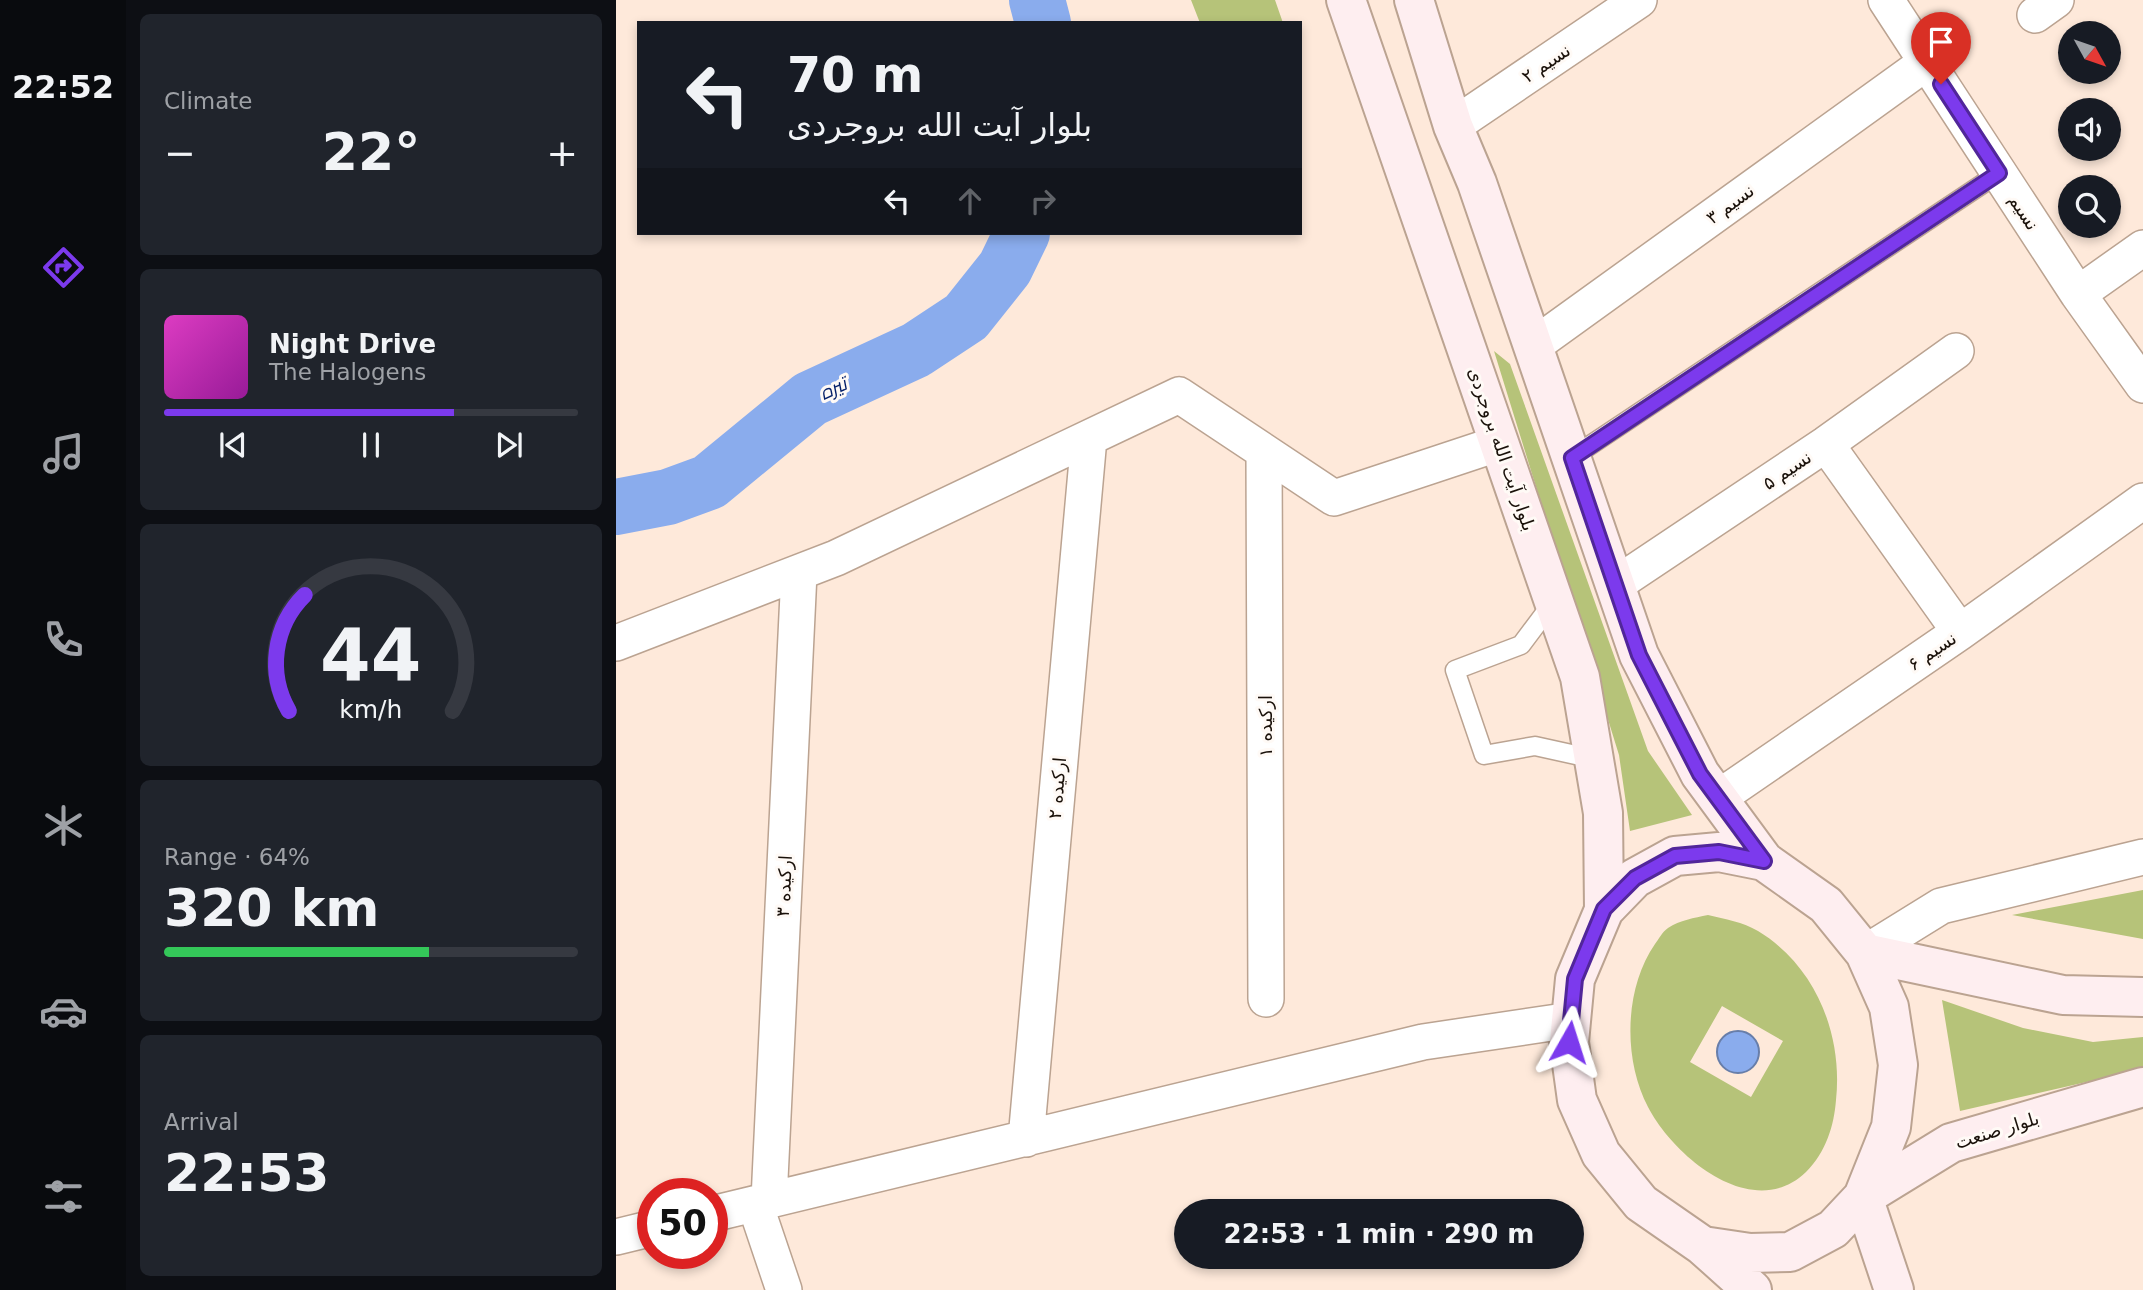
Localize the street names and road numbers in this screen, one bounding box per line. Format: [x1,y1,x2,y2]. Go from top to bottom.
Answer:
street label: نسیم ۲ [1518,39,1575,88]
street label: نسیم ۳ [1702,180,1759,229]
street label: نسیم [2004,190,2043,234]
street label: بلوار آیت الله بروجردی [1463,364,1541,534]
street label: نسیم ۵ [1759,446,1816,495]
street label: نسیم ۶ [1904,627,1961,676]
street label: ارکیده ۱ [1255,695,1276,757]
street label: ارکیده ۲ [1044,756,1070,820]
street label: ارکیده ۳ [772,855,796,917]
street label: بلوار صنعت [1952,1107,2042,1154]

